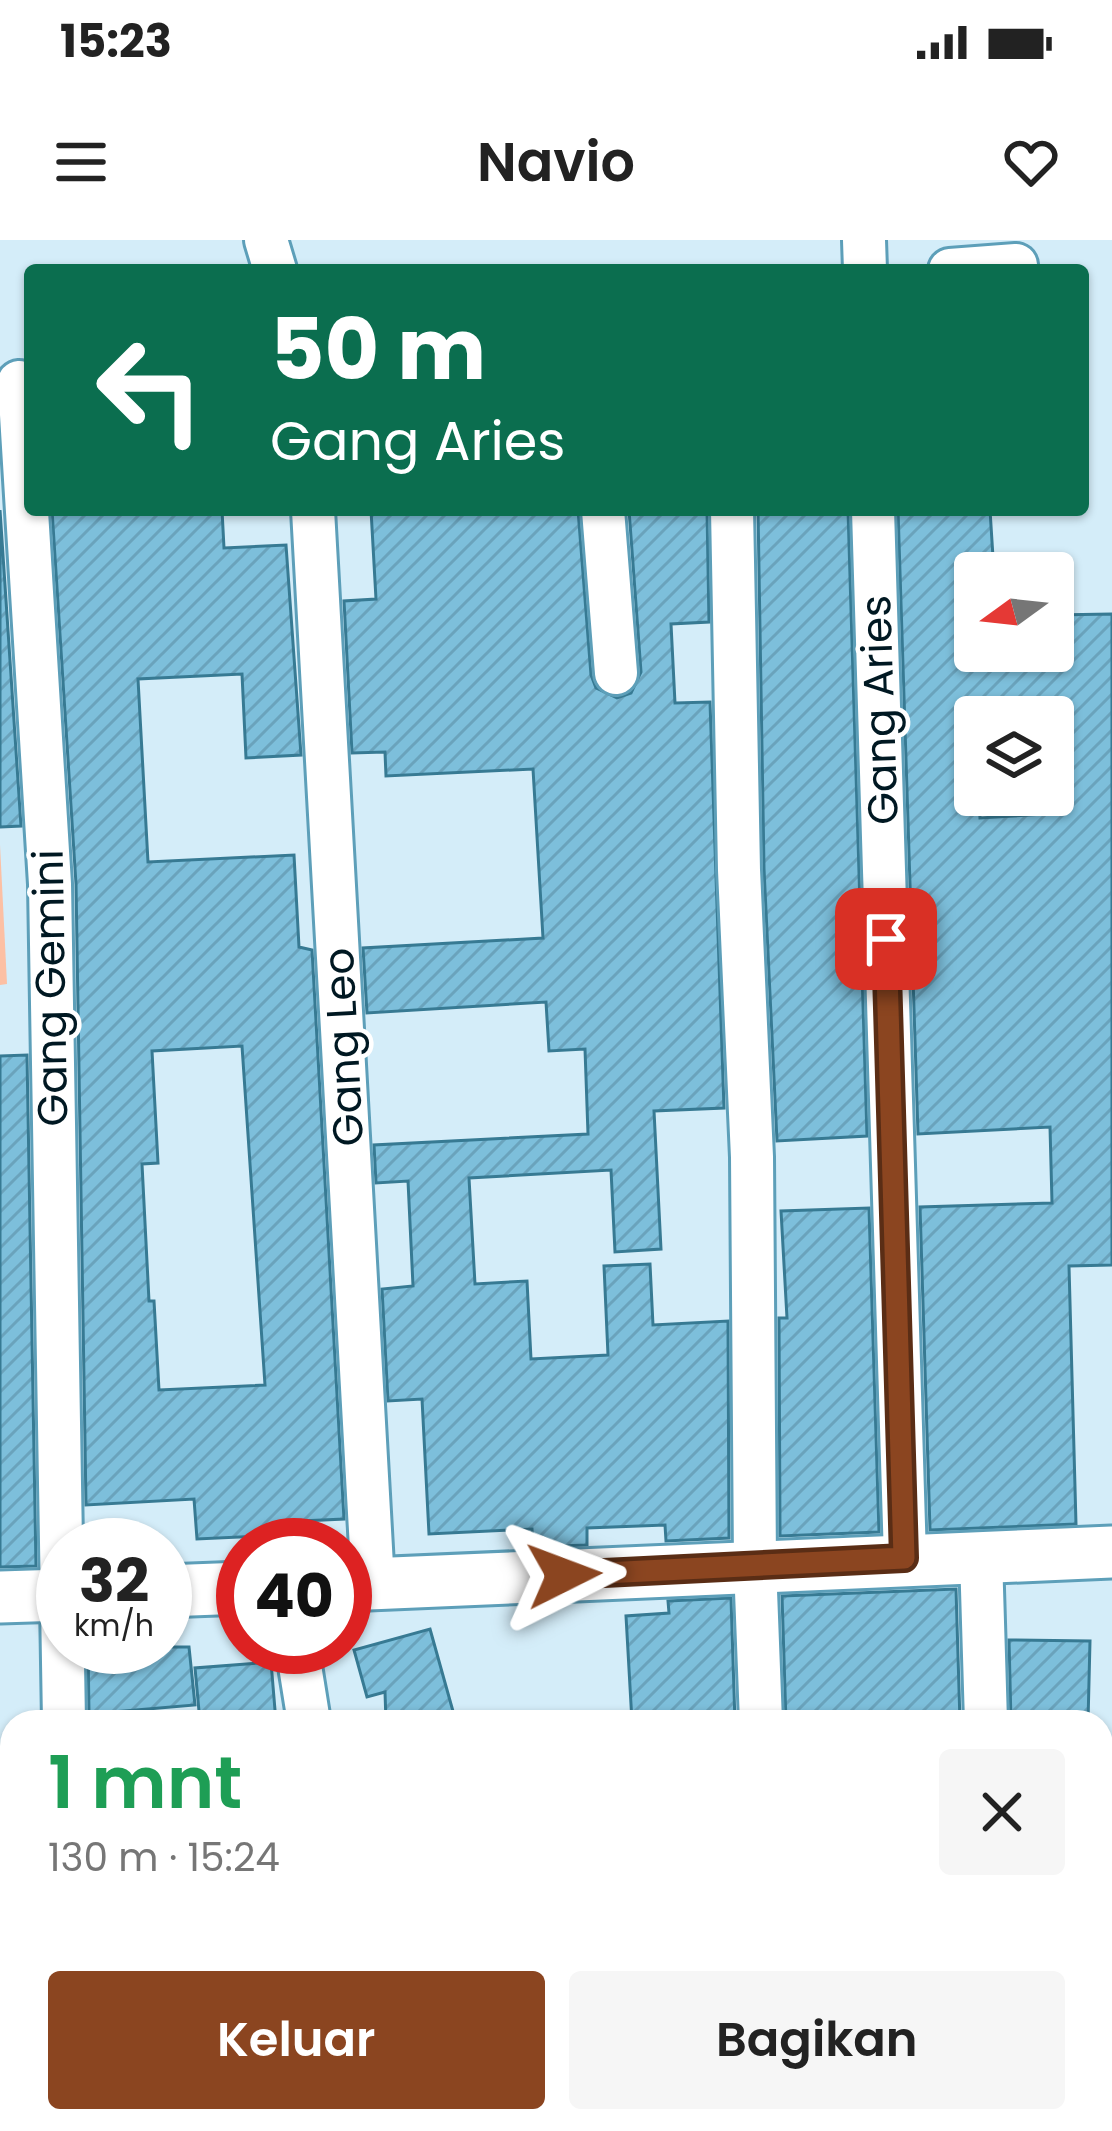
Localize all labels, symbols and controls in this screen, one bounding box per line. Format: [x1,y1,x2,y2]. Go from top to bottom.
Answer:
text: 15:23 [60,10,172,73]
text: Navio [477,124,635,200]
icon: menu [48,129,114,195]
icon: heart [998,129,1064,195]
text: 50 m [270,291,486,408]
icon: left [72,312,228,468]
text: Gang Aries [270,403,566,479]
north arrow [954,552,1074,672]
map controls [954,552,1074,816]
street label: Gang Aries [846,594,913,826]
button: layers [954,696,1074,816]
street label: Gang Gemini [19,849,82,1127]
pin [835,888,937,990]
icon: arrive [853,906,919,972]
street label: Gang Leo [309,946,378,1148]
position arrow [501,1512,627,1638]
speed limit sign: 40 [216,1518,372,1674]
text: 32 [79,1539,149,1623]
text: km/h [74,1604,154,1647]
text: 1 mnt [48,1732,242,1833]
button: close [939,1749,1065,1875]
text: 130 m · 15:24 [48,1830,280,1885]
button: Keluar [48,1971,545,2109]
button: Bagikan [569,1971,1065,2109]

